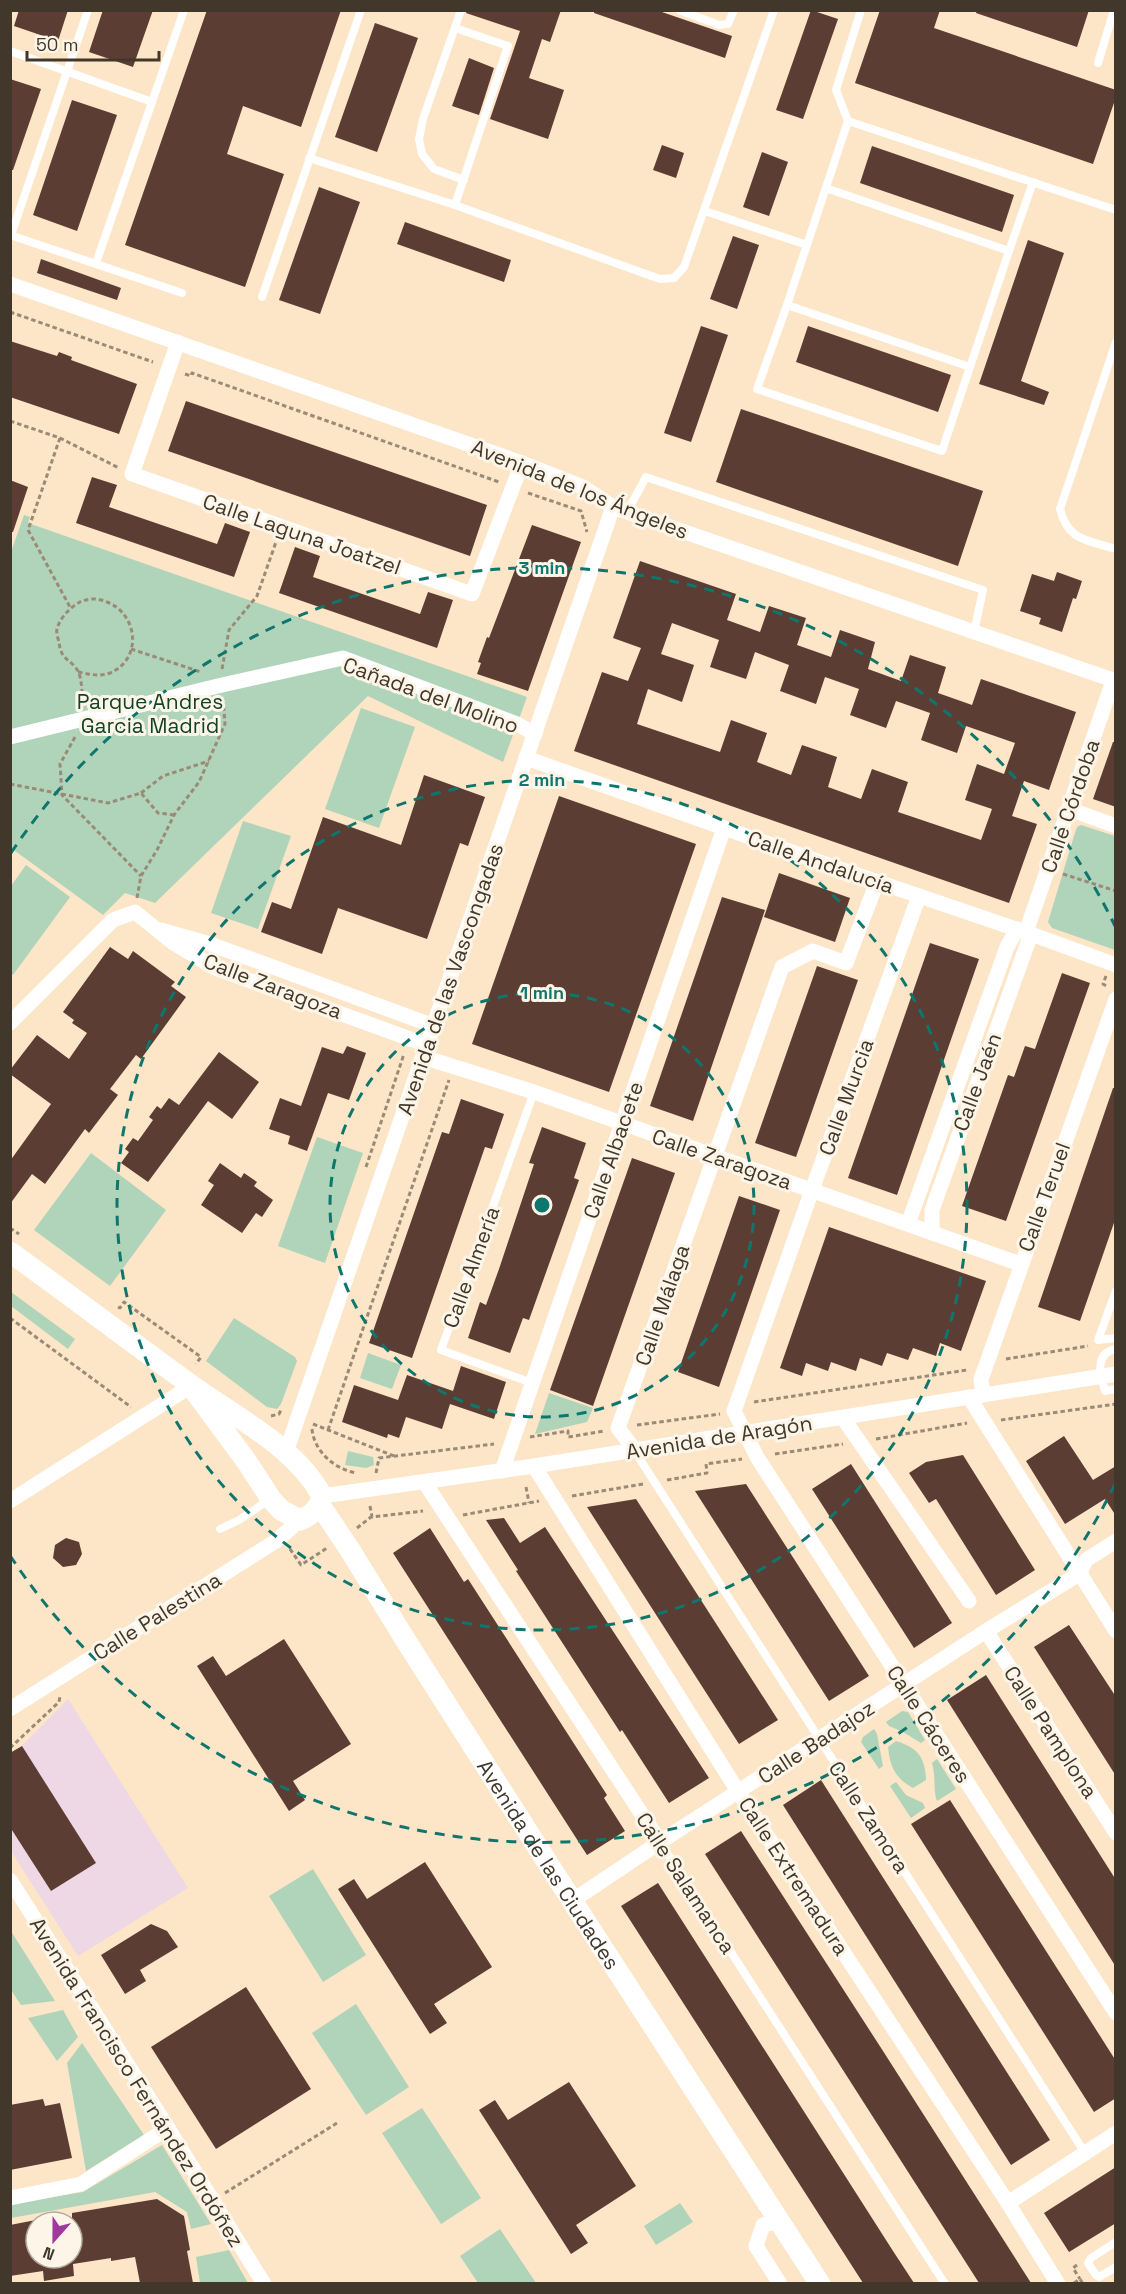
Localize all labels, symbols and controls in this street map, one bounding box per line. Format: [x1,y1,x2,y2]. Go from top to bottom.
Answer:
scale bar [27,24,159,62]
text: 50 m [36,33,78,56]
street label: Avenida de los Ángeles [468,433,692,545]
street label: Calle Laguna Joatzel [199,487,405,581]
text: 3 min [519,556,565,579]
street label: Cañada del Molino [339,651,523,739]
park label: Parque Andres Garcia Madrid [77,688,223,739]
street label: Calle Córdoba [1034,736,1106,876]
text: 2 min [519,768,565,791]
street label: Calle Andalucía [744,824,898,900]
street label: Avenida de las Vascongadas [391,840,509,1118]
street label: Calle Zaragoza [200,947,346,1025]
text: 1 min [520,981,564,1004]
street label: Calle Jaén [947,1029,1007,1135]
street label: Calle Murcia [812,1035,880,1159]
street label: Calle Albacete [577,1078,649,1222]
street label: Calle Zaragoza [648,1122,796,1196]
street label: Calle Teruel [1012,1139,1076,1255]
centre of rings [532,1195,552,1215]
street label: Calle Almería [437,1203,505,1331]
street label: Calle Málaga [629,1241,695,1369]
street label: Avenida de Aragón [624,1409,814,1465]
street label: Calle Palestina [88,1566,226,1666]
street label: Calle Cáceres [881,1660,977,1788]
street label: Calle Pamplona [998,1661,1104,1803]
street label: Calle Badajoz [753,1694,879,1790]
street label: Avenida de las Ciudades [472,1754,626,1974]
street label: Calle Zamora [823,1756,915,1878]
street label: Calle Extremadura [733,1792,855,1960]
street label: Calle Salamanca [630,1807,742,1959]
street label: Avenida Francisco Fernández Ordóñez [24,1912,250,2252]
north arrow [24,2210,84,2270]
text: N [40,2242,58,2265]

